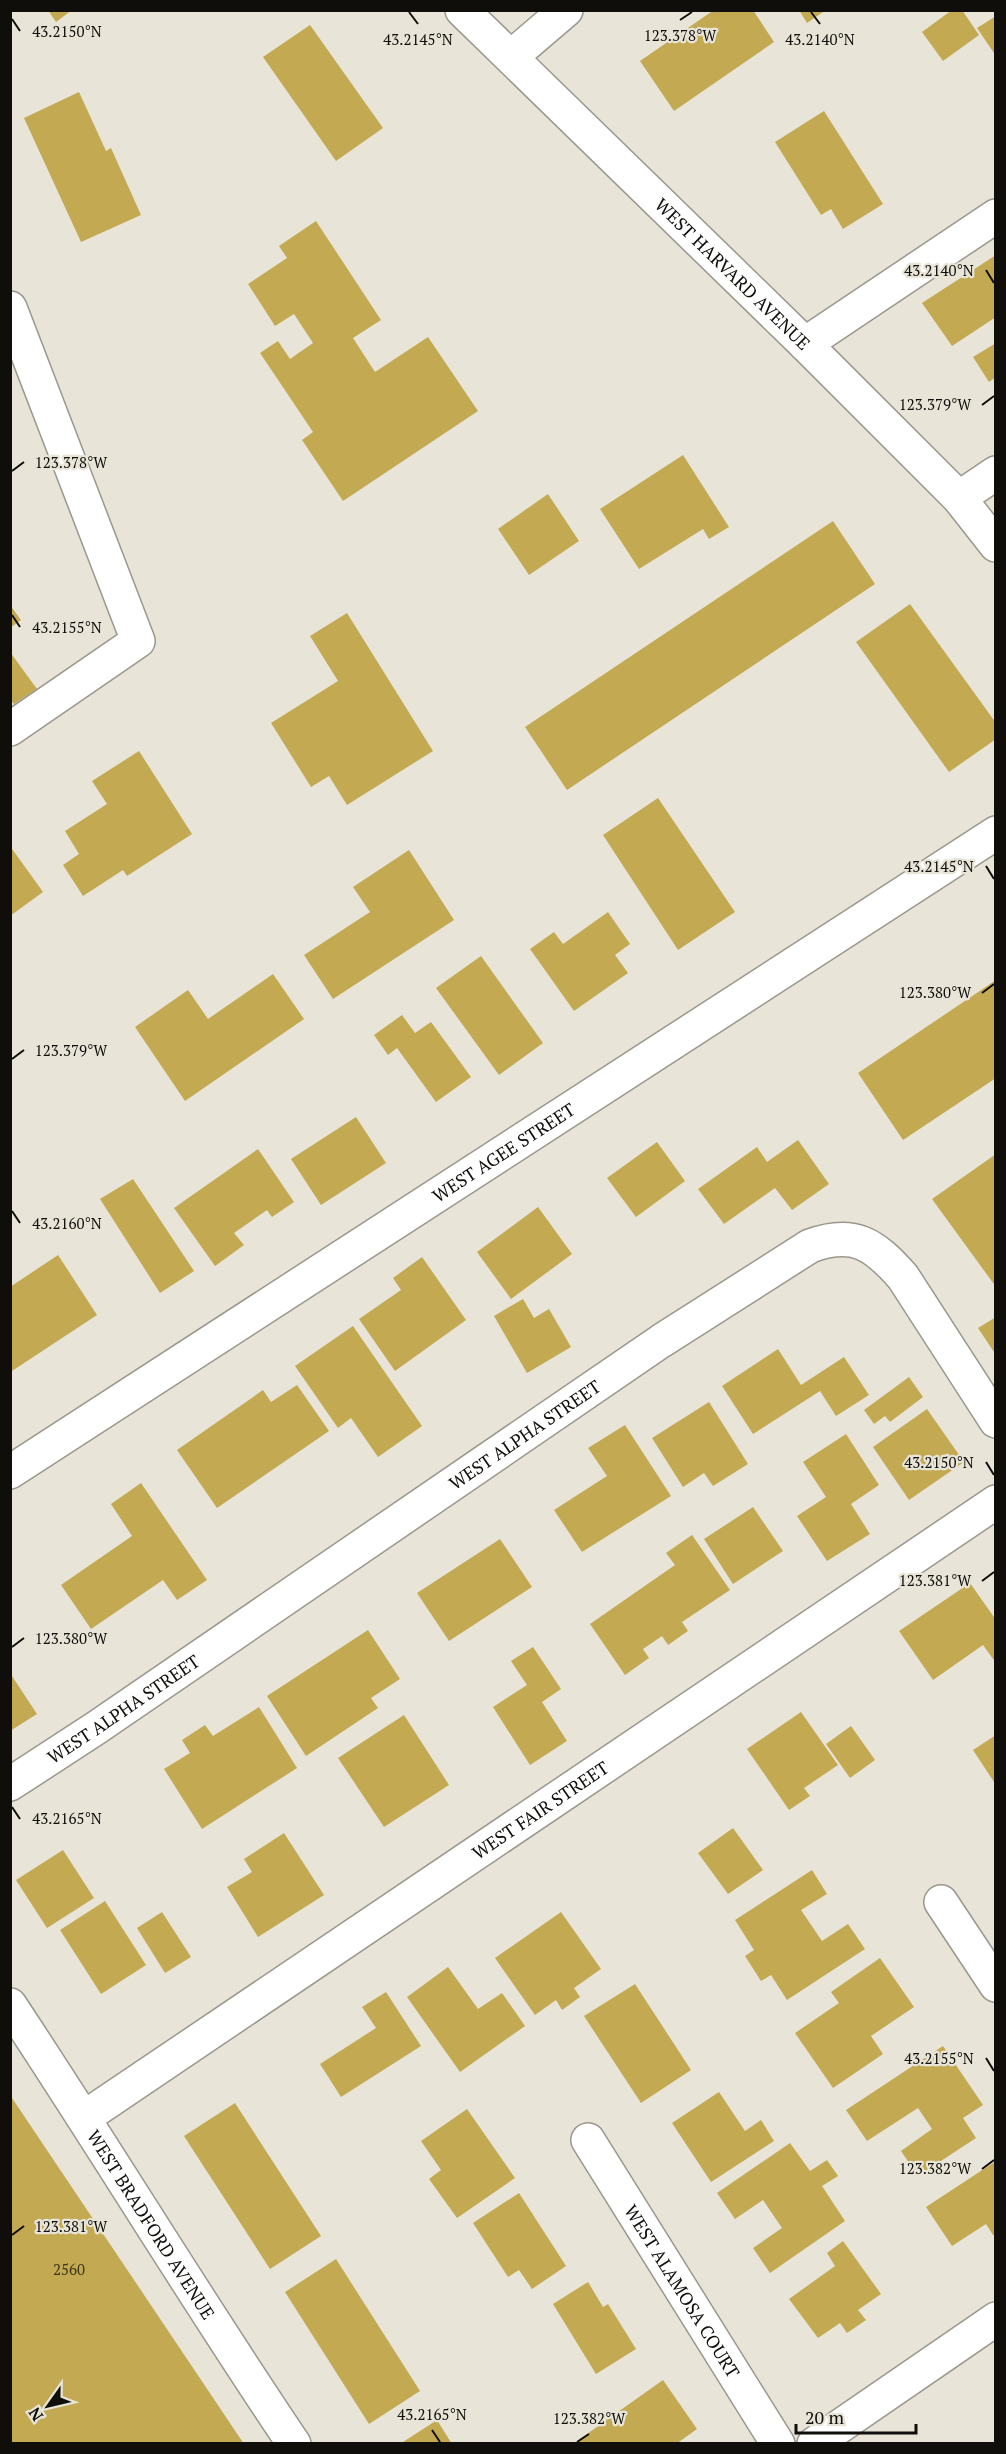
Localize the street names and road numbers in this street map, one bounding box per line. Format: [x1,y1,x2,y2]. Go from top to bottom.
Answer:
street label: WEST HARVARD AVENUE [650,193,816,355]
street label: WEST AGEE STREET [427,1097,579,1207]
street label: WEST ALPHA STREET [444,1374,605,1495]
street label: WEST ALPHA STREET [42,1649,204,1769]
street label: WEST FAIR STREET [467,1755,613,1864]
street label: WEST BRADFORD AVENUE [82,2125,221,2324]
street label: WEST ALAMOSA COURT [619,2200,745,2382]

